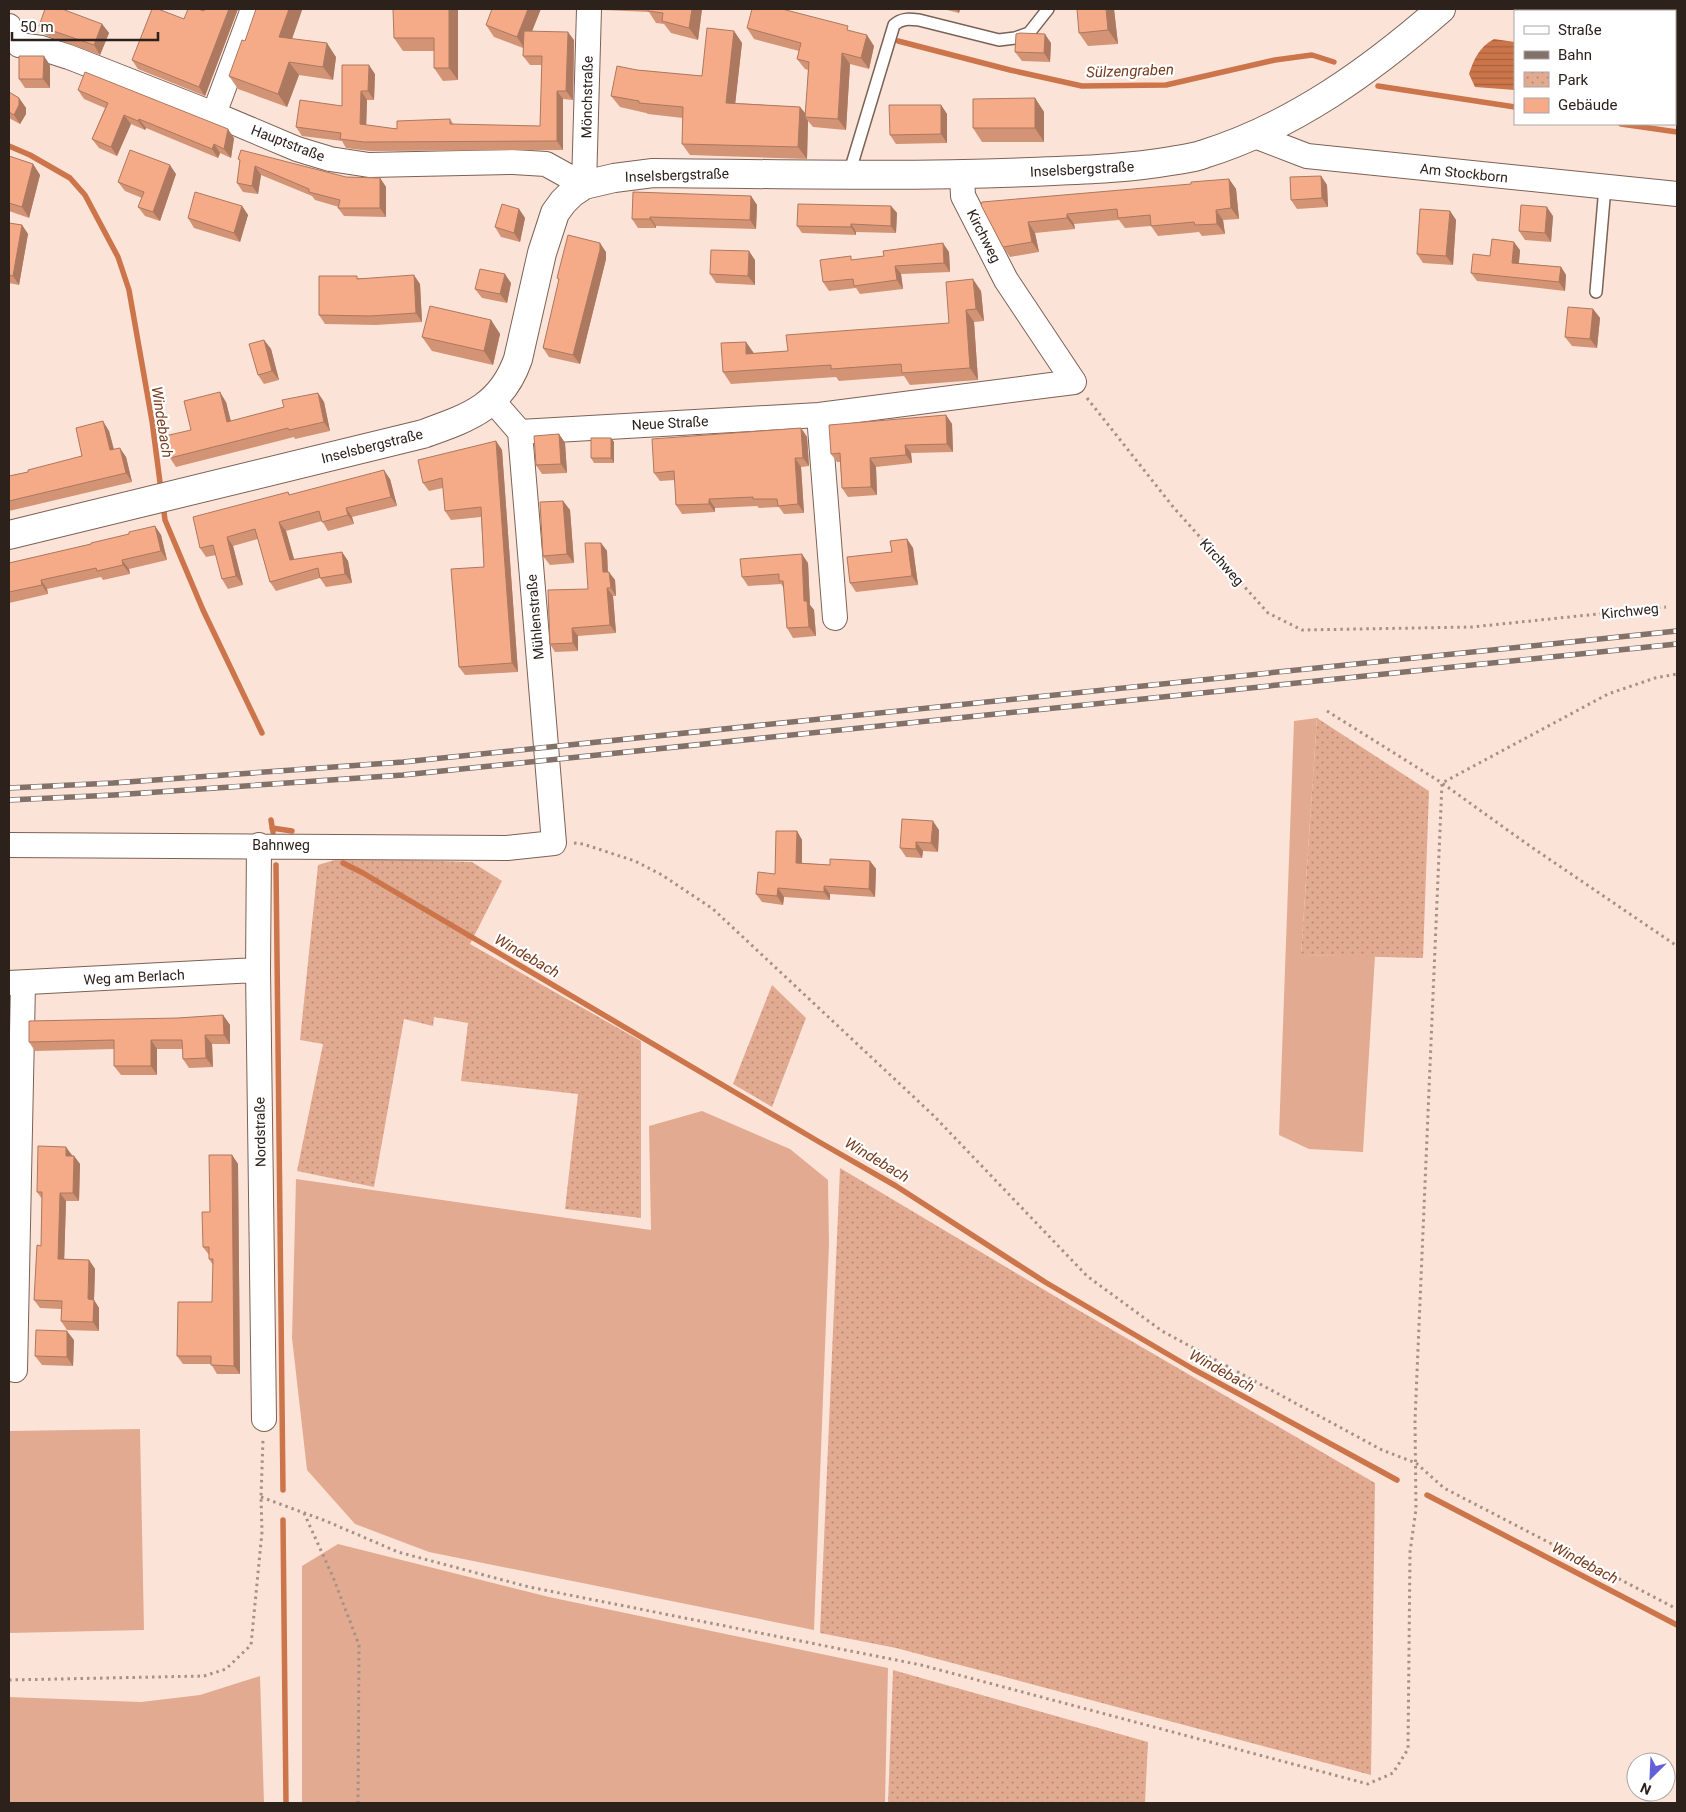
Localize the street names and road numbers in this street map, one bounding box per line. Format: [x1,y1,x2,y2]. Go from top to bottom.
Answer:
street label: Mönchstraße [578,56,596,138]
street label: Hauptstraße [249,122,327,164]
street label: Inselsbergstraße [1030,158,1134,180]
street label: Am Stockborn [1419,160,1509,186]
street label: Inselsbergstraße [625,165,729,185]
street label: Kirchweg [964,207,1004,265]
street label: Neue Straße [631,413,709,433]
street label: Inselsbergstraße [319,426,425,466]
street label: Kirchweg [1197,535,1247,589]
street label: Mühlenstraße [523,574,547,660]
street label: Kirchweg [1600,600,1660,622]
street label: Bahnweg [252,837,310,853]
street label: Weg am Berlach [83,966,185,988]
street label: Nordstraße [251,1097,269,1167]

